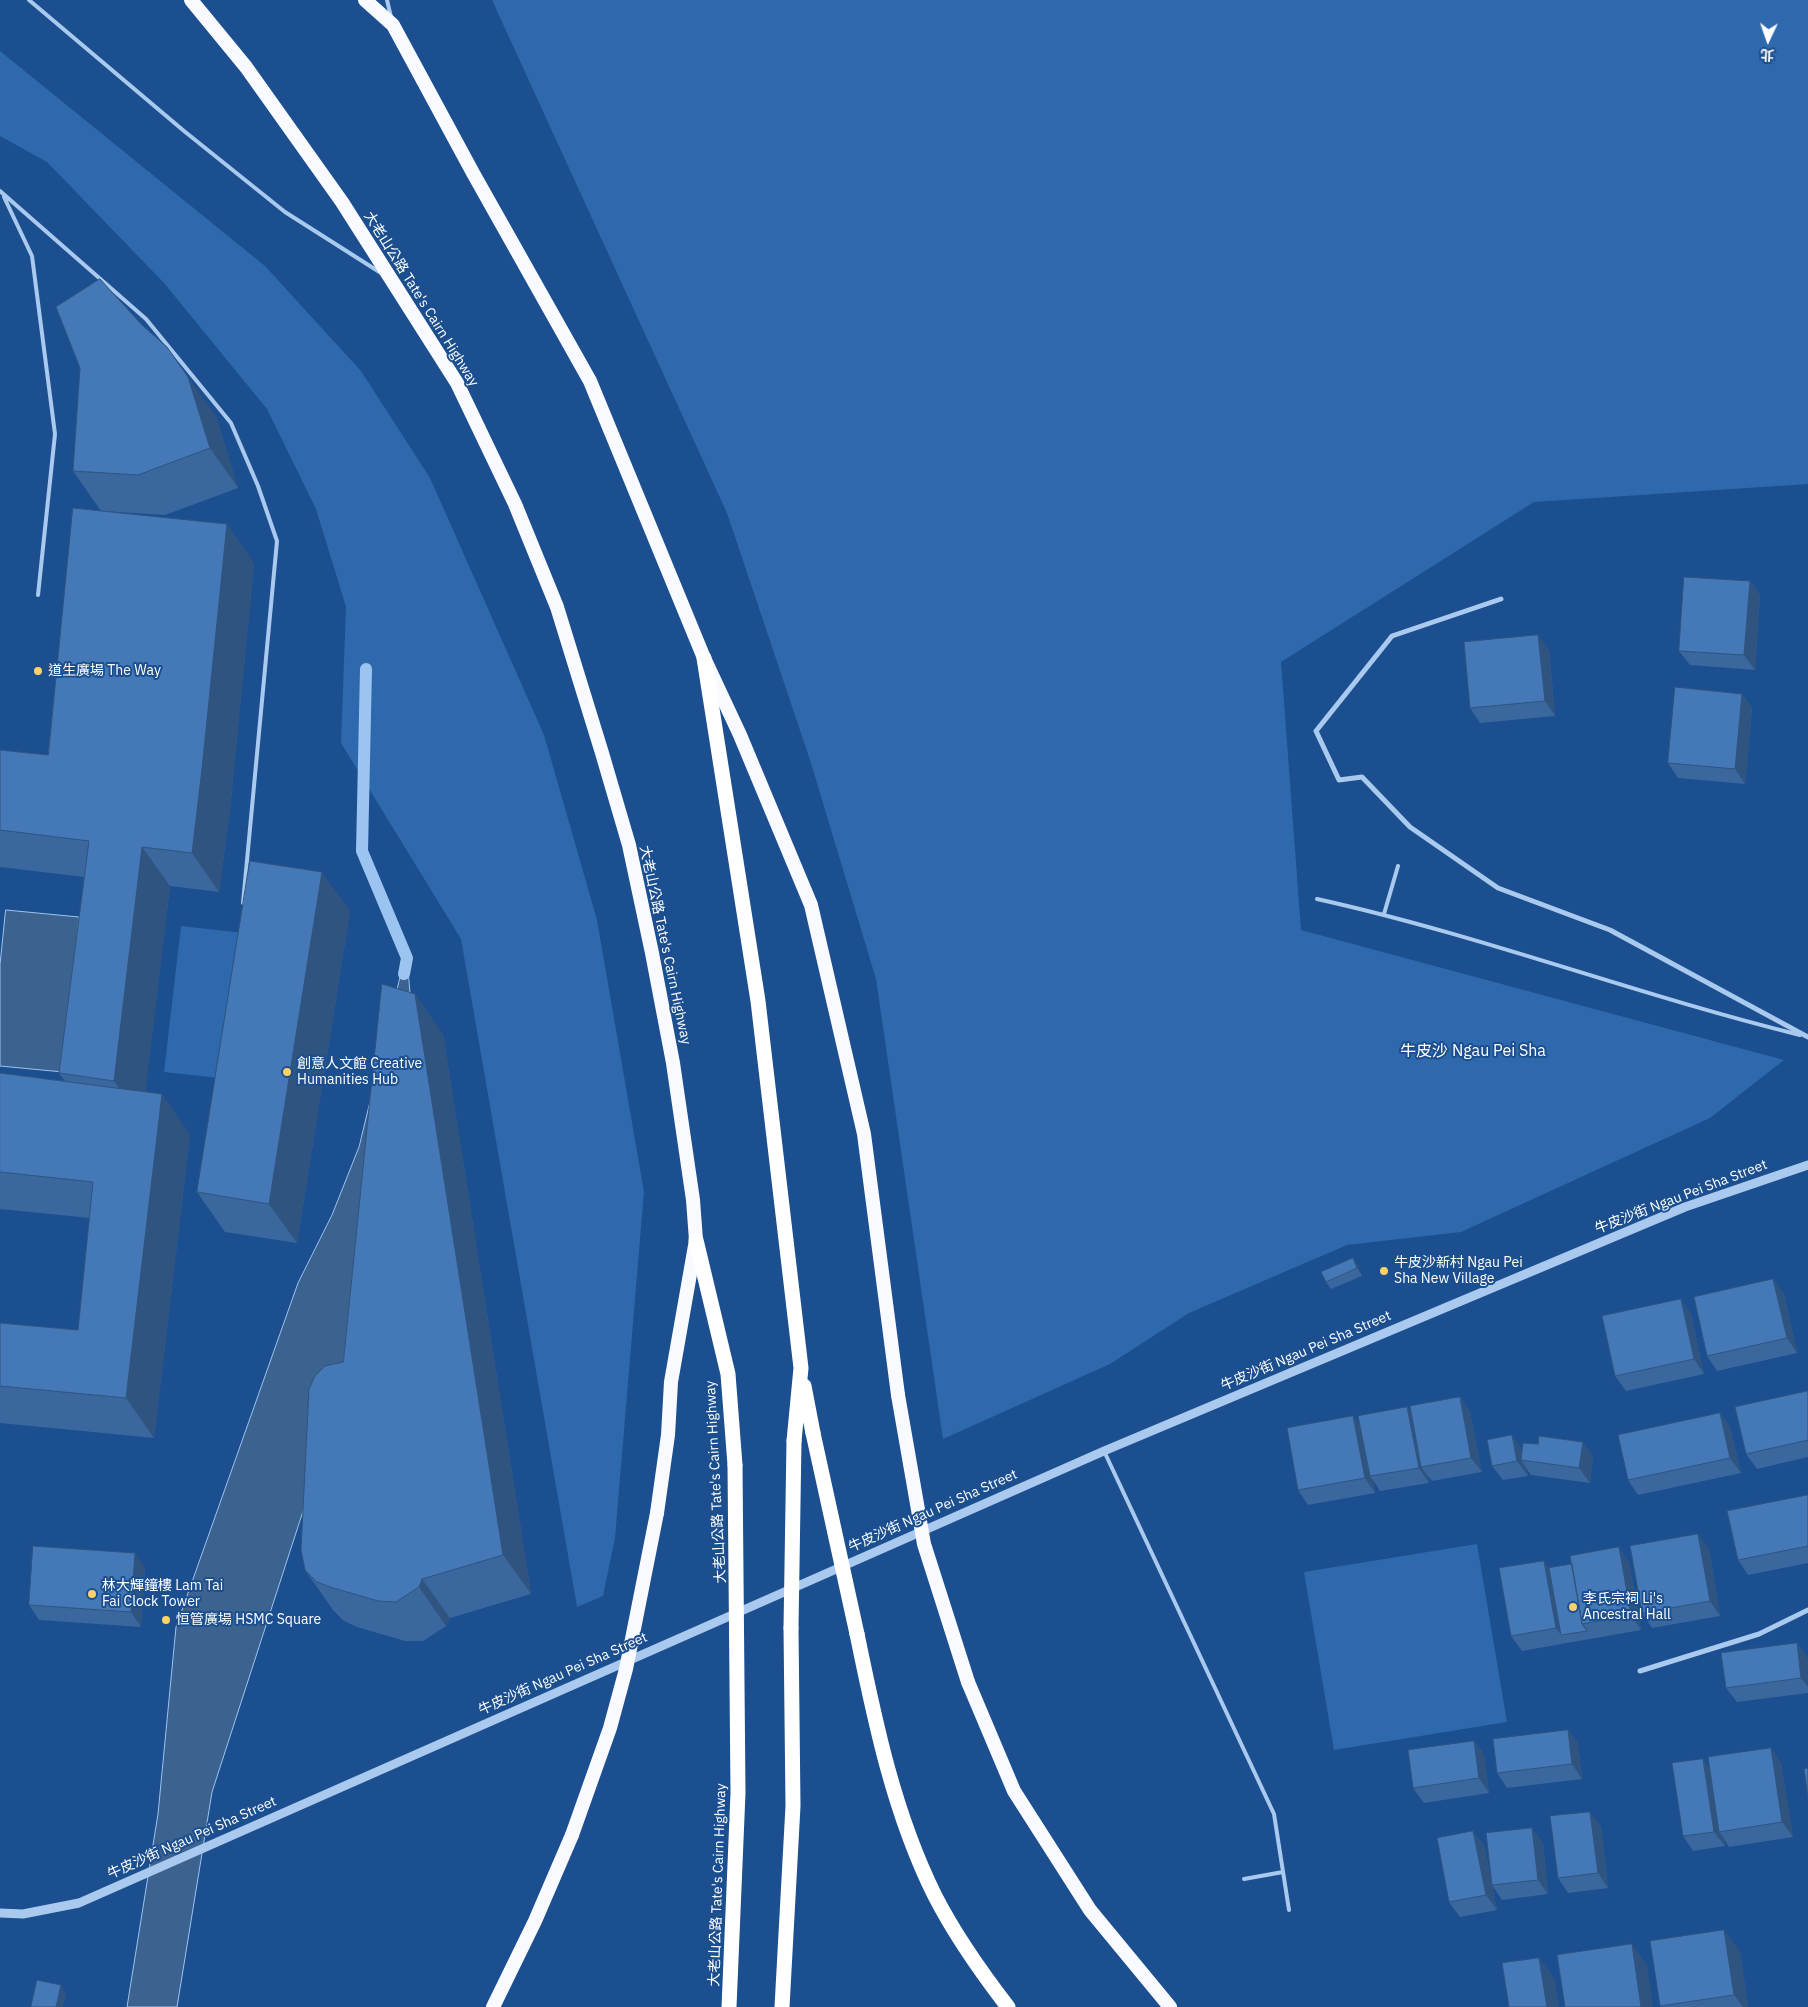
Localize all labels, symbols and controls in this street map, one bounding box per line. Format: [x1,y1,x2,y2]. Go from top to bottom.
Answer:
north arrow [1743,15,1793,65]
text: 北 [1760,46,1775,64]
street label: 大老山公路 Tate's Cairn Highway [360,208,482,390]
place label: 道生廣場 The Way [48,663,161,679]
marker: 道生廣場 The Way [32,665,44,677]
street label: 大老山公路 Tate's Cairn Highway [636,844,694,1046]
district label: 牛皮沙 Ngau Pei Sha [1400,1041,1546,1061]
place label: 創意人文館 Creative Humanities Hub [297,1056,422,1088]
marker: 創意人文館 Creative Humanities Hub [281,1066,293,1078]
street label: 牛皮沙街 Ngau Pei Sha Street [1592,1156,1770,1238]
place label: 牛皮沙新村 Ngau Pei Sha New Village [1394,1255,1523,1288]
marker: 牛皮沙新村 Ngau Pei Sha New Village [1378,1265,1390,1277]
street label: 牛皮沙街 Ngau Pei Sha Street [1218,1307,1394,1395]
street label: 大老山公路 Tate's Cairn Highway [702,1380,730,1584]
street label: 牛皮沙街 Ngau Pei Sha Street [846,1466,1020,1556]
place label: 林大輝鐘樓 Lam Tai Fai Clock Tower [102,1578,223,1610]
marker: 林大輝鐘樓 Lam Tai Fai Clock Tower [86,1588,98,1600]
place label: 李氏宗祠 Li's Ancestral Hall [1583,1591,1671,1624]
marker: 李氏宗祠 Li's Ancestral Hall [1567,1601,1579,1613]
place label: 恒管廣場 HSMC Square [176,1612,321,1628]
marker: 恒管廣場 HSMC Square [160,1614,172,1626]
street label: 牛皮沙街 Ngau Pei Sha Street [476,1629,650,1719]
street label: 大老山公路 Tate's Cairn Highway [706,1783,730,1987]
street label: 牛皮沙街 Ngau Pei Sha Street [105,1793,279,1883]

